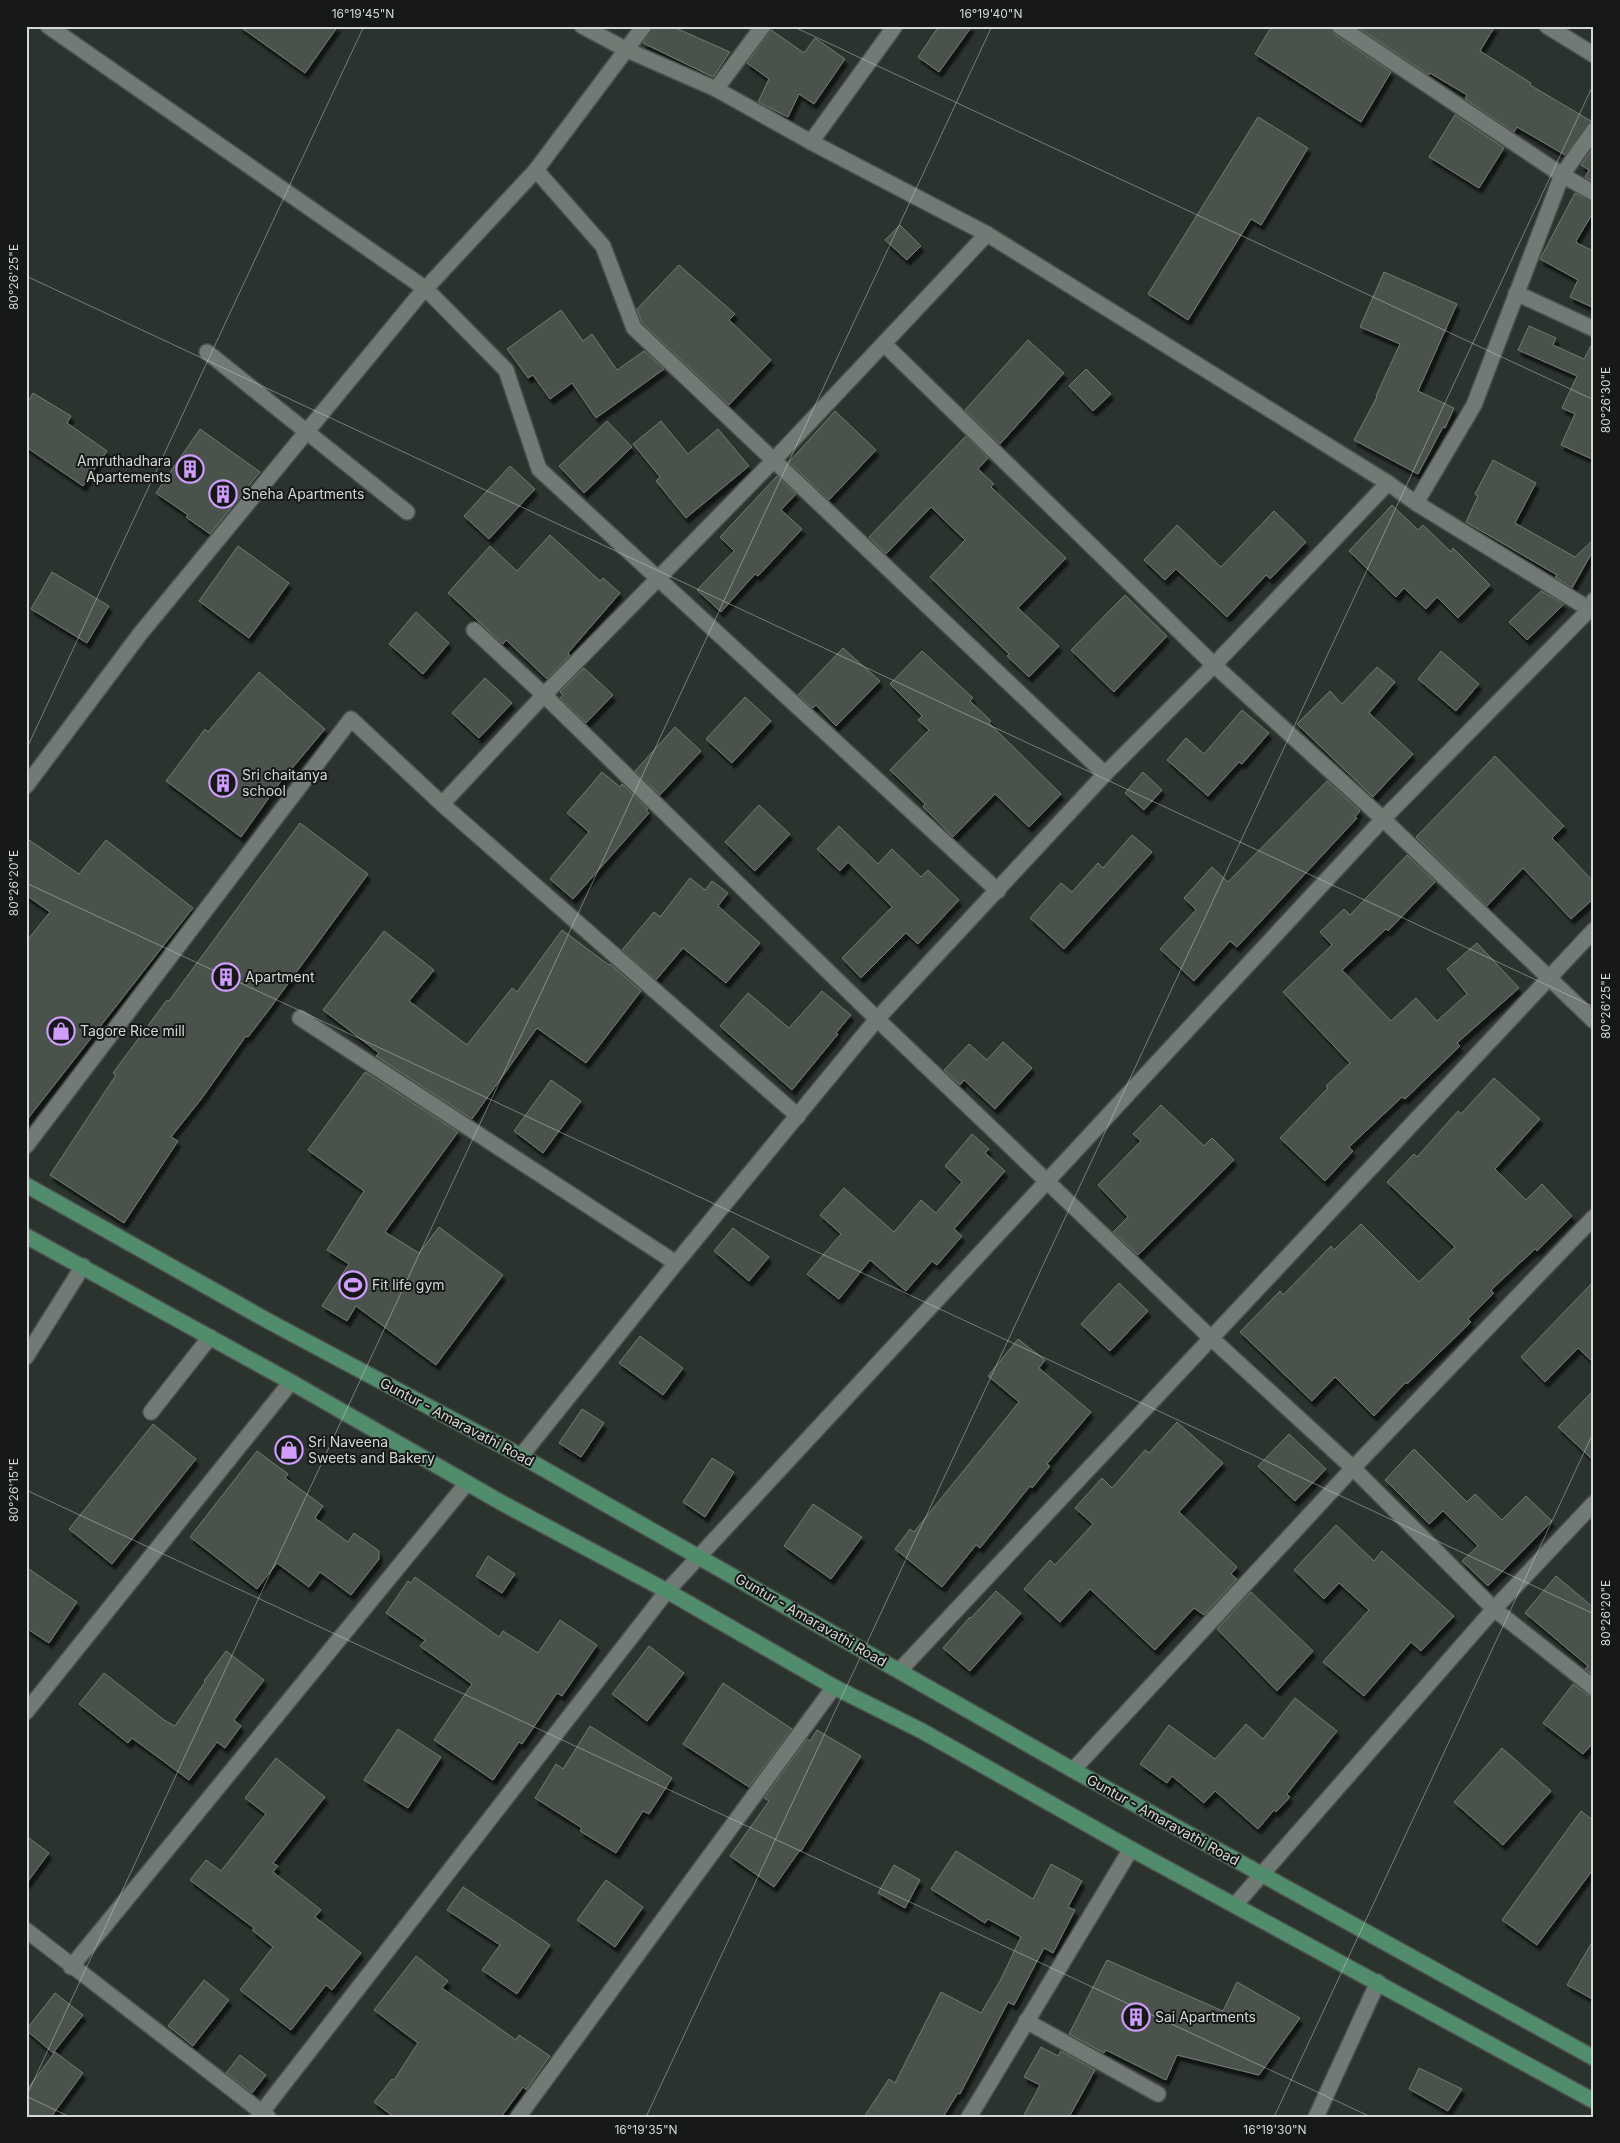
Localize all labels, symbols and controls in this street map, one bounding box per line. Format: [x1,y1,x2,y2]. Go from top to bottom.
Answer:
text: 16°19'45"N [332,6,394,21]
text: 16°19'40"N [960,6,1022,21]
text: 80°26'25"E [6,244,21,310]
text: 80°26'30"E [1598,367,1613,433]
place label: Amruthadhara Apartements [77,452,171,485]
building icon: Amruthadhara Apartements [175,454,205,484]
building icon: Sneha Apartments [208,479,238,509]
place label: Sneha Apartments [242,485,364,502]
place label: Sri chaitanya school [242,766,328,799]
building icon: Sri chaitanya school [208,768,238,798]
text: 80°26'20"E [6,850,21,916]
building icon: Apartment [211,962,241,992]
place label: Apartment [245,968,315,985]
text: 80°26'25"E [1598,973,1613,1039]
shop icon: Tagore Rice mill [46,1016,76,1046]
place label: Tagore Rice mill [80,1022,185,1039]
sports icon: Fit life gym [338,1270,368,1300]
place label: Fit life gym [372,1276,445,1293]
street label: Guntur - Amaravathi Road [377,1374,537,1469]
place label: Sri Naveena Sweets and Bakery [308,1433,435,1466]
shop icon: Sri Naveena Sweets and Bakery [274,1435,304,1465]
text: 80°26'15"E [6,1458,21,1522]
street label: Guntur - Amaravathi Road [733,1569,890,1670]
text: 80°26'20"E [1598,1580,1613,1646]
street label: Guntur - Amaravathi Road [1084,1770,1242,1869]
building icon: Sai Apartments [1121,2002,1151,2032]
place label: Sai Apartments [1155,2008,1256,2025]
text: 16°19'35"N [614,2122,678,2137]
text: 16°19'30"N [1243,2122,1307,2137]

